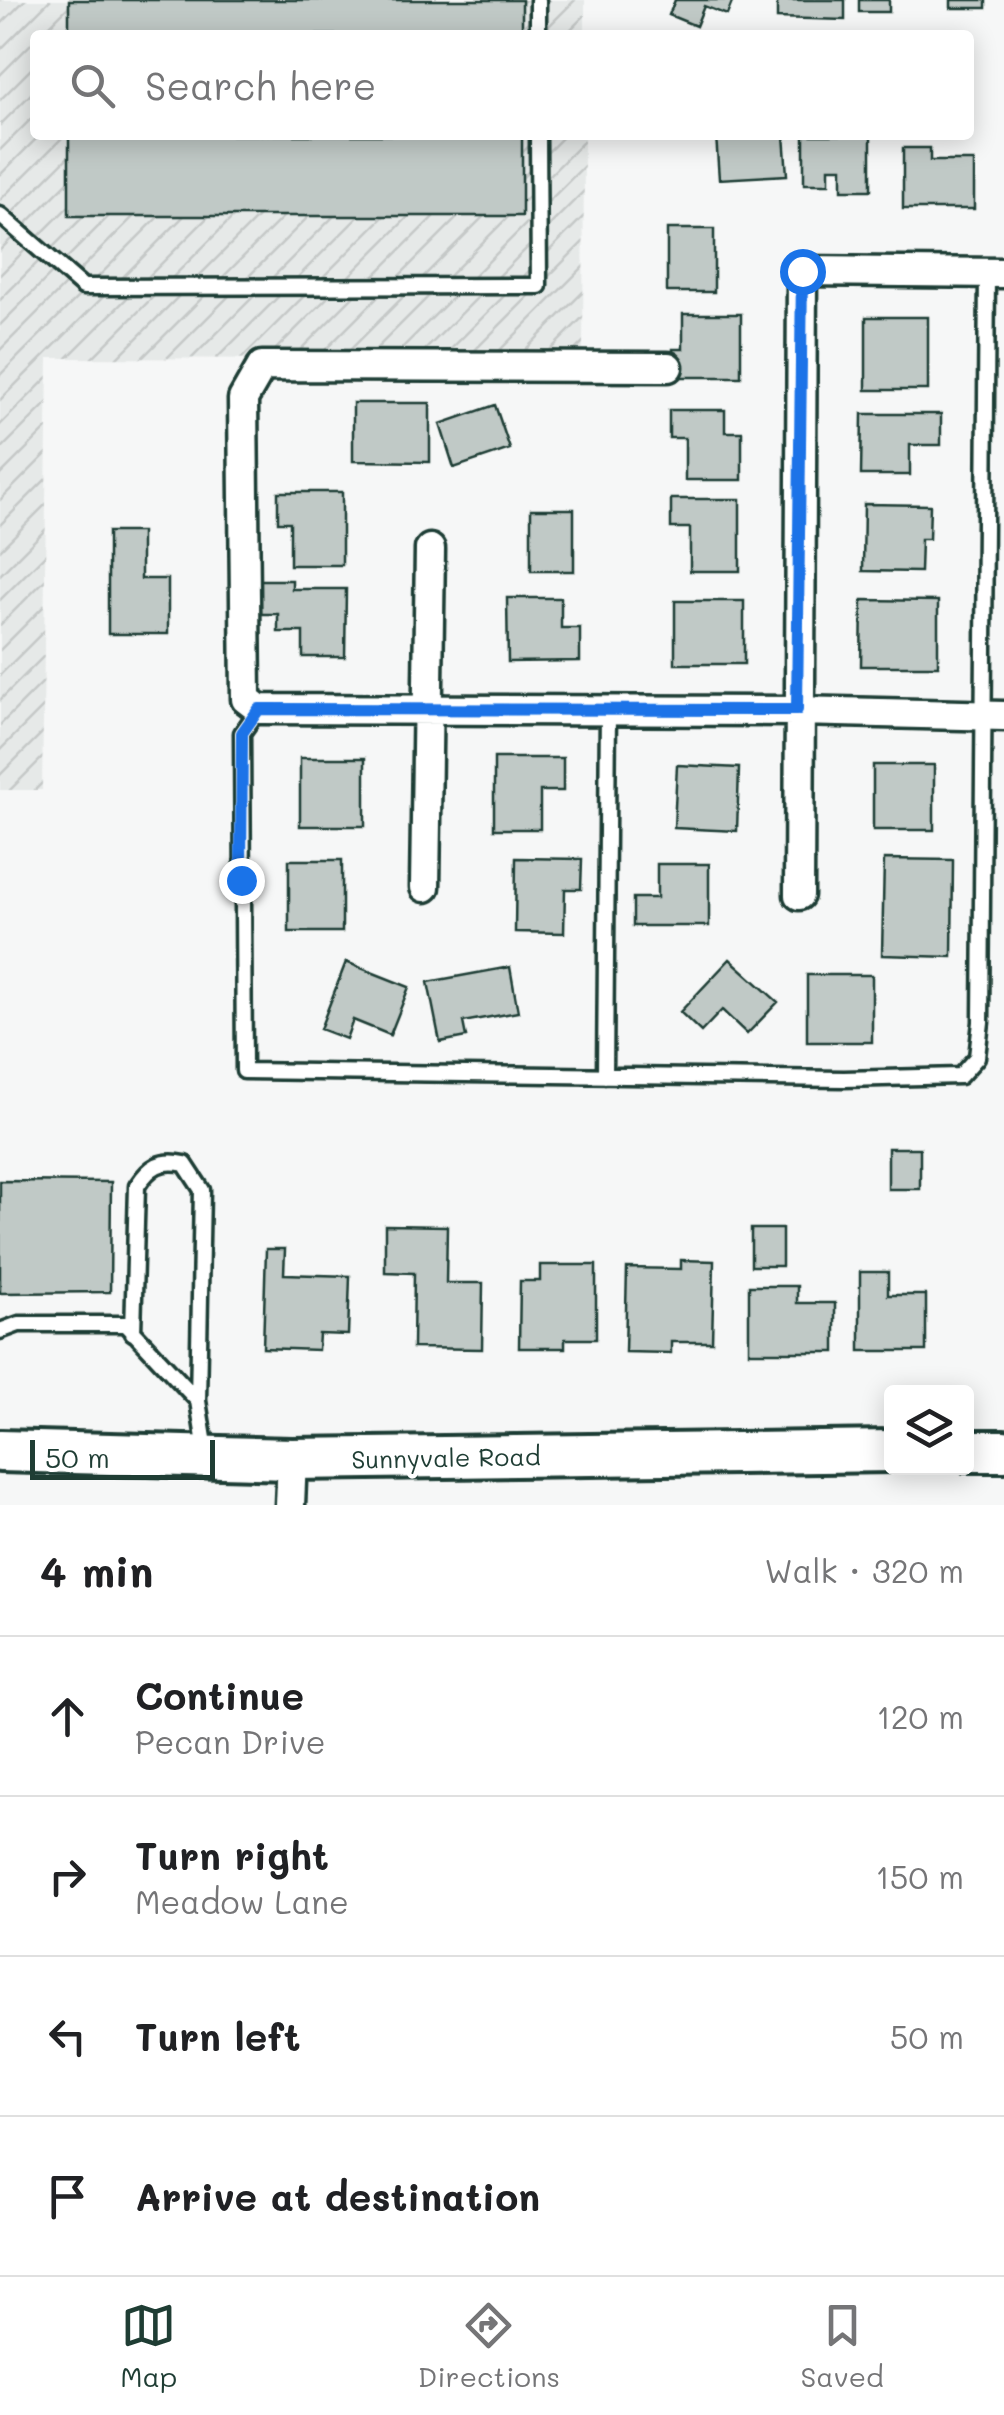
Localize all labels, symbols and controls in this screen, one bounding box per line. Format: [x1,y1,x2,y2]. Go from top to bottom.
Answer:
search box [30,30,974,140]
icon: search [65,58,120,113]
text: Search here [145,60,376,110]
route start [780,249,826,295]
route end [219,858,265,904]
map controls [884,1385,974,1475]
button: layers [884,1385,974,1475]
scale bar [30,1435,215,1480]
text: 50 m [45,1439,110,1475]
street label: Sunnyvale Road [351,1439,541,1476]
text: 4 min [40,1543,153,1598]
text: Walk · 320 m [764,1549,964,1591]
text: Continue [135,1670,304,1720]
icon: ahead [40,1689,95,1744]
text: 120 m [876,1695,964,1737]
text: Pecan Drive [135,1720,326,1762]
text: Turn right [135,1830,329,1880]
icon: right [40,1849,95,1904]
text: 150 m [876,1855,964,1897]
text: Meadow Lane [135,1880,349,1922]
icon: left [40,2009,95,2064]
text: Turn left [135,2011,301,2061]
text: 50 m [890,2015,964,2057]
icon: arrive [40,2169,95,2224]
text: Arrive at destination [135,2171,540,2221]
tab: Map [120,2298,177,2394]
tab: Directions [418,2298,560,2394]
tab: Saved [801,2298,884,2394]

